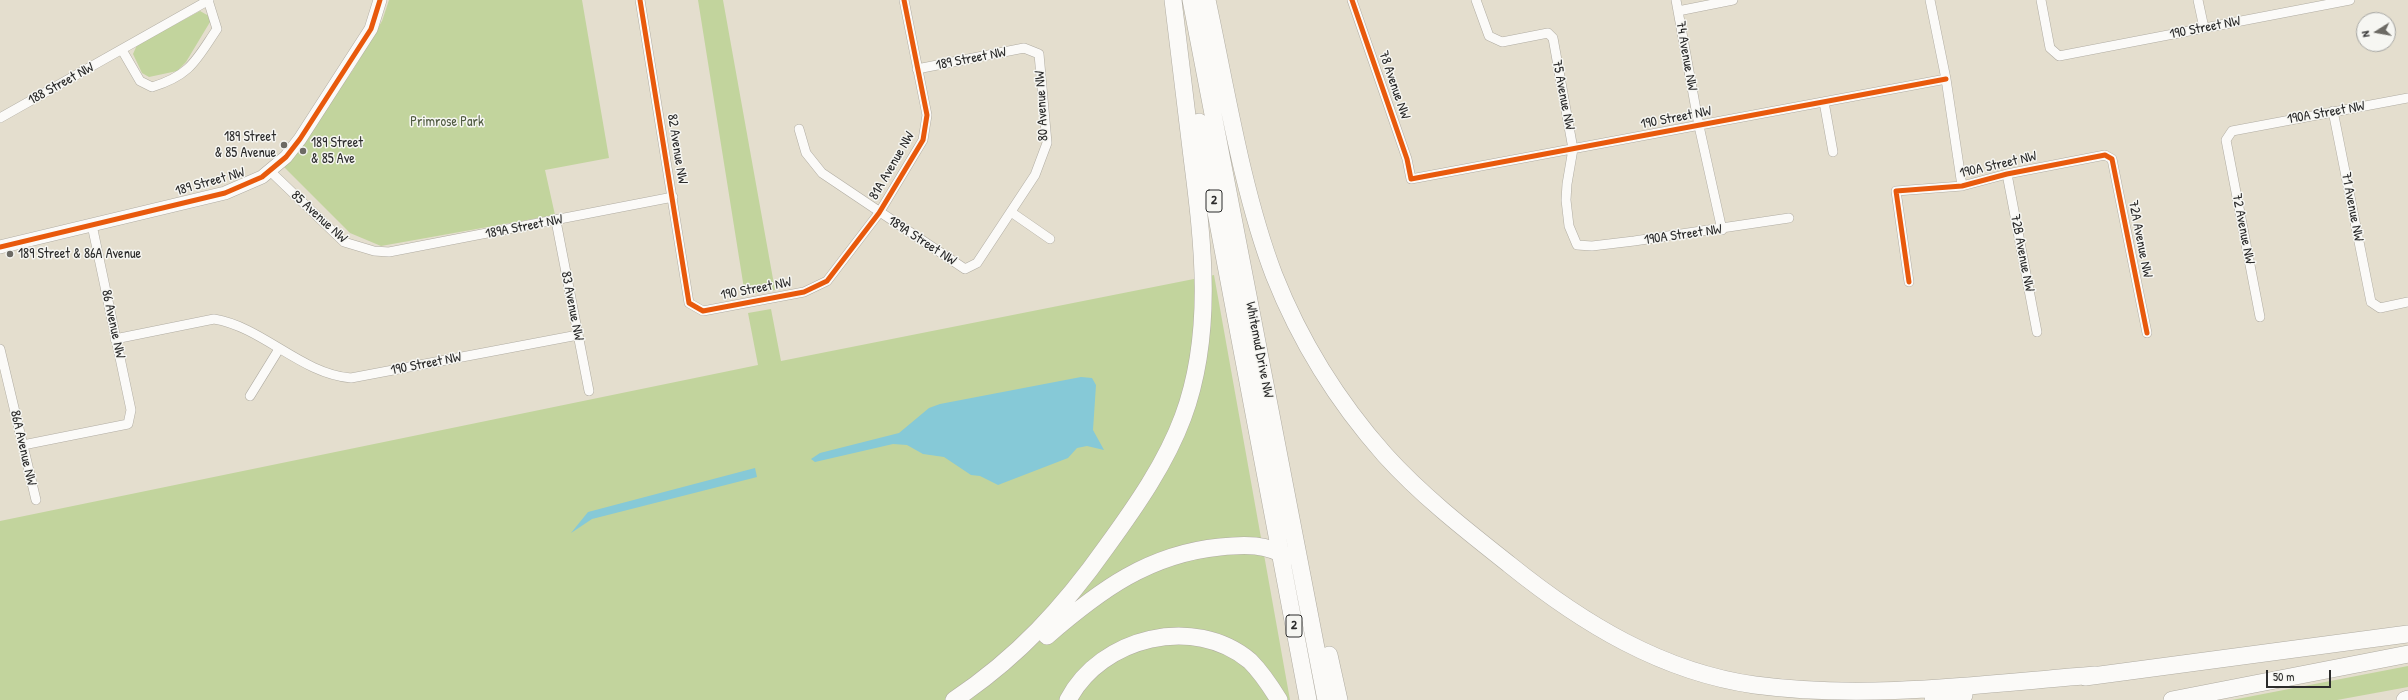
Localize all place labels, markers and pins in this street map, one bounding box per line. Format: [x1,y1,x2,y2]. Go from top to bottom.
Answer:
place label: 189 Street & 85 Avenue [215,129,276,162]
place label: 189 Street & 85 Ave [311,135,363,168]
marker: 189 Street & 85 Avenue [279,140,289,150]
marker: 189 Street & 85 Ave [298,146,308,156]
place label: 189 Street & 86A Avenue [18,246,141,262]
marker: 189 Street & 86A Avenue [5,249,15,259]

